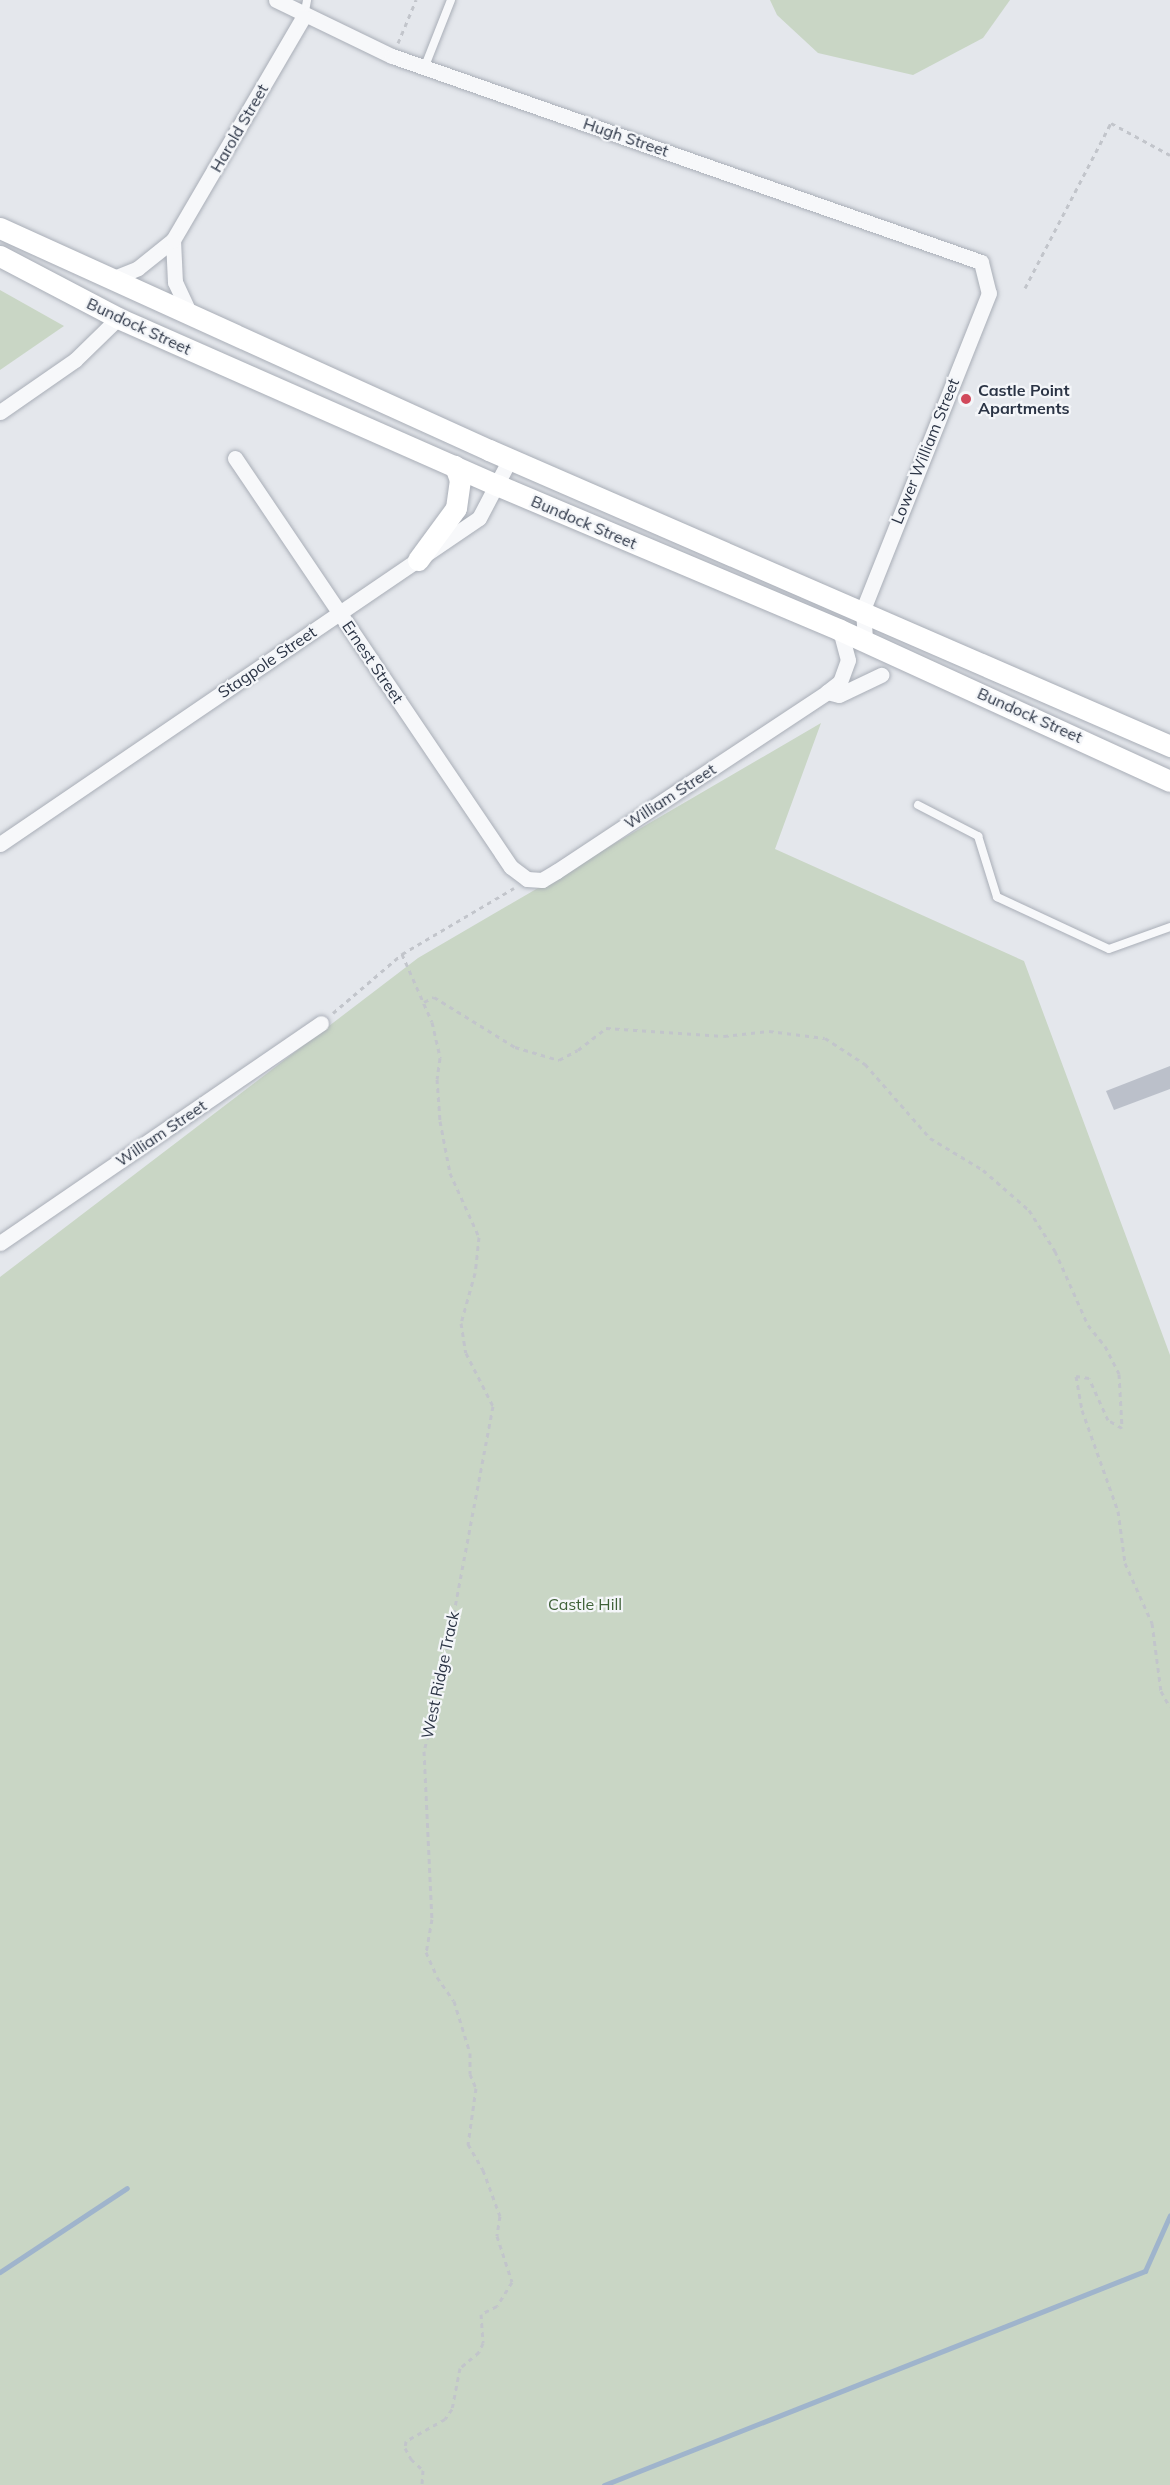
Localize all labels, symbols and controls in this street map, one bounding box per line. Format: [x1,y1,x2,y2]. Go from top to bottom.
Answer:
street label: Harold Street [206,81,272,175]
street label: Hugh Street [581,113,671,161]
street label: Bundock Street [84,293,194,359]
street label: Lower William Street [887,375,963,527]
place label: Castle Point Apartments [978,380,1070,418]
marker: Castle Point Apartments [959,392,973,406]
street label: Bundock Street [528,491,640,553]
street label: Ernest Street [338,617,408,707]
street label: Stagpole Street [214,622,320,702]
street label: Bundock Street [975,683,1085,747]
street label: William Street [621,759,719,833]
street label: William Street [112,1096,210,1170]
park label: Castle Hill [548,1594,622,1614]
street label: West Ridge Track [417,1609,463,1741]

